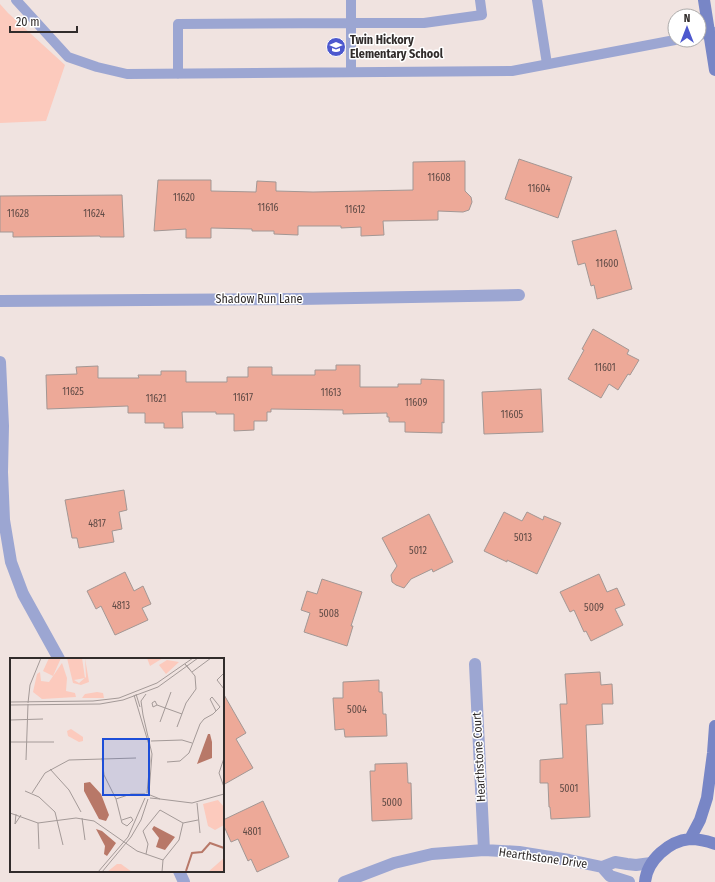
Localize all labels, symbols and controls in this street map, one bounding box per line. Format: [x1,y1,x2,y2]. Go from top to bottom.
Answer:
scale bar [10,8,77,34]
north arrow [667,8,707,48]
text: N [684,12,690,25]
text: 20 m [16,15,40,29]
place label: Twin Hickory Elementary School [350,33,444,61]
school or university icon: Twin Hickory Elementary School [325,36,347,58]
house number: 11608 [428,172,450,184]
house number: 11604 [528,183,550,195]
house number: 11620 [173,192,195,204]
house number: 11616 [257,202,279,214]
house number: 11612 [345,204,366,216]
house number: 11628 [7,208,29,220]
house number: 11624 [83,208,105,220]
house number: 11600 [595,258,619,270]
street label: Shadow Run Lane [216,292,303,306]
house number: 11601 [594,362,616,374]
house number: 11625 [62,386,84,398]
house number: 11613 [321,387,342,399]
house number: 11617 [233,392,253,404]
house number: 11621 [146,393,166,405]
house number: 11609 [405,397,427,409]
house number: 11605 [501,409,524,421]
house number: 4817 [88,518,106,530]
house number: 5013 [514,532,532,544]
house number: 5012 [409,545,428,557]
house number: 4813 [112,600,130,612]
house number: 5009 [584,602,604,614]
house number: 5008 [319,608,339,620]
inset map [10,658,224,872]
house number: 5004 [347,704,367,716]
street label: Hearthstone Court [470,712,488,802]
house number: 5001 [560,783,578,795]
house number: 5000 [382,797,402,809]
house number: 4801 [243,826,261,838]
street label: Hearthstone Drive [498,845,588,871]

